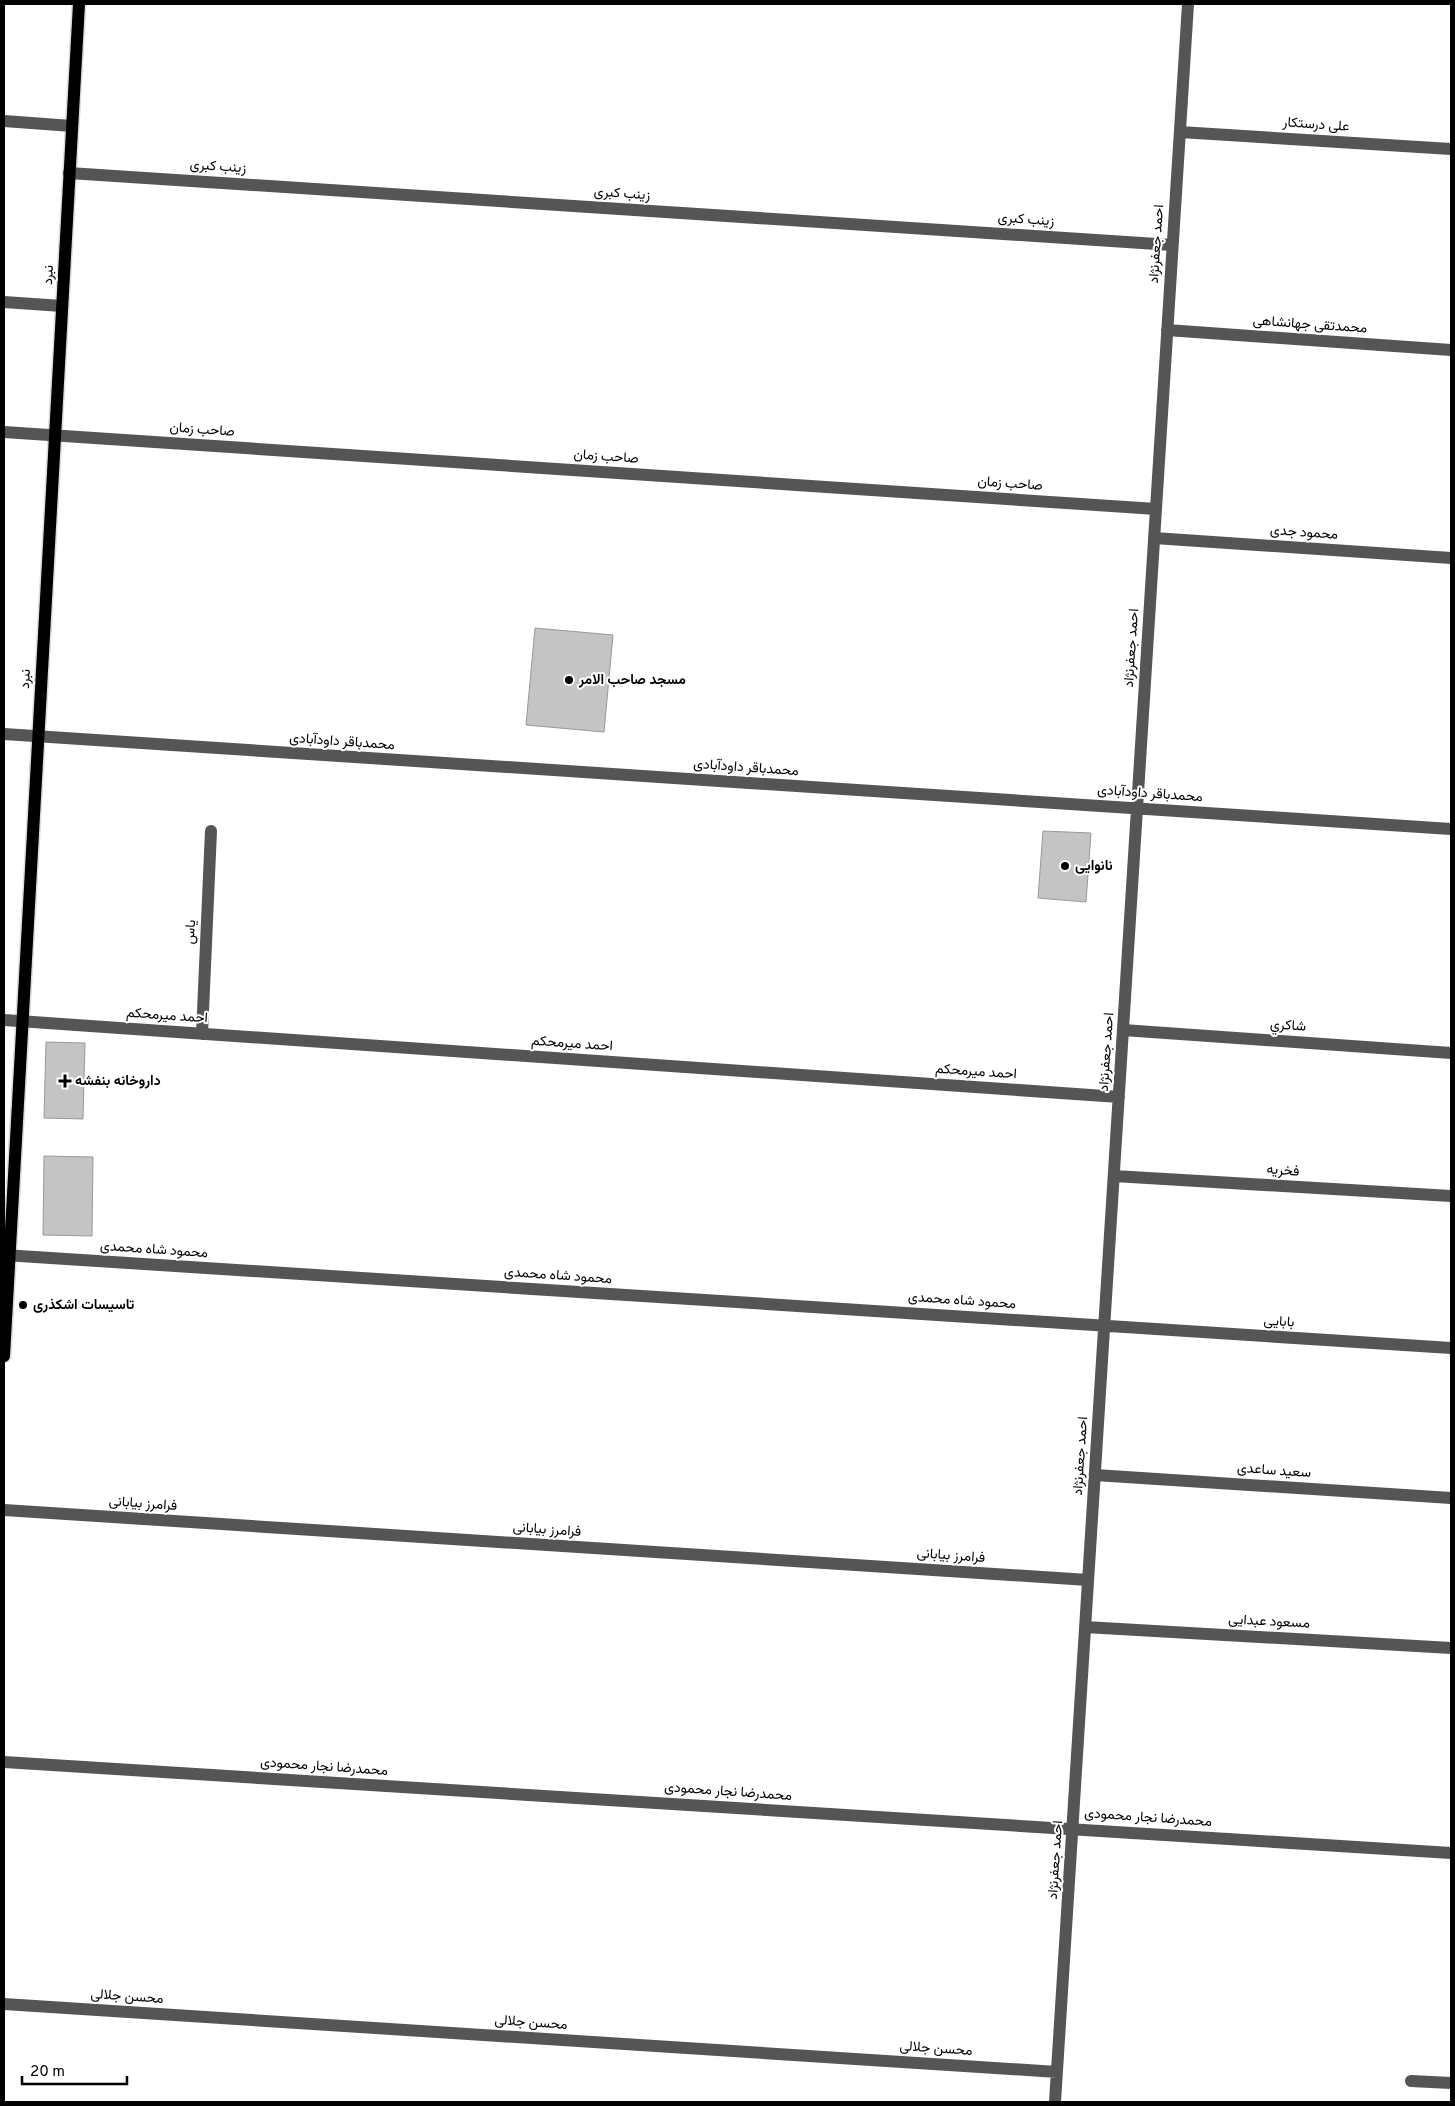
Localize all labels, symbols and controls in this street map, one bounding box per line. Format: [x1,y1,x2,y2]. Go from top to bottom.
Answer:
street label: علی درستکار [1281,114,1350,136]
street label: زینب کبری [189,157,247,177]
street label: زینب کبری [593,184,651,204]
street label: احمد جعفرنژاد [1146,204,1168,284]
street label: زینب کبری [997,210,1055,230]
street label: نبرد [40,265,58,285]
street label: محمدتقی جهانشاهی [1252,313,1368,337]
street label: صاحب زمان [169,419,235,441]
street label: صاحب زمان [573,446,639,468]
street label: صاحب زمان [977,473,1043,495]
street label: محمود جدی [1270,522,1338,544]
street label: احمد جعفرنژاد [1121,608,1143,688]
street label: نبرد [17,669,35,689]
place label: مسجد صاحب الامر [578,672,686,689]
marker: مسجد صاحب الامر [563,674,575,686]
street label: محمدباقر داودآبادی [289,730,395,754]
street label: محمدباقر داودآبادی [693,756,799,780]
street label: محمدباقر داودآبادی [1097,782,1203,806]
place label: نانوایی [1075,858,1113,875]
marker: نانوایی [1059,860,1071,872]
street label: یاس [182,919,200,945]
street label: احمد میرمحکم [126,1005,208,1027]
street label: احمد جعفرنژاد [1096,1012,1118,1092]
street label: شاكري [1269,1016,1307,1038]
street label: احمد میرمحکم [531,1033,613,1055]
street label: احمد میرمحکم [935,1061,1017,1083]
place label: داروخانه بنفشه [75,1073,161,1090]
marker: داروخانه بنفشه [59,1075,71,1087]
street label: فخریه [1266,1161,1300,1181]
street label: محمود شاه محمدی [99,1238,209,1262]
street label: محمود شاه محمدی [503,1264,613,1288]
street label: محمود شاه محمدی [907,1289,1017,1313]
place label: تاسیسات اشکذری [33,1297,135,1314]
marker: تاسیسات اشکذری [17,1299,29,1311]
street label: بابایی [1263,1312,1295,1332]
street label: احمد جعفرنژاد [1070,1416,1092,1496]
street label: سعید ساعدی [1236,1460,1312,1482]
street label: فرامرز بیابانی [108,1493,178,1515]
street label: فرامرز بیابانی [512,1519,582,1541]
street label: فرامرز بیابانی [916,1545,986,1567]
street label: مسعود عبدایی [1228,1611,1310,1633]
street label: محمدرضا نجار محمودی [260,1754,388,1780]
street label: محمدرضا نجار محمودی [664,1779,792,1805]
street label: محمدرضا نجار محمودی [1084,1805,1212,1831]
street label: احمد جعفرنژاد [1045,1820,1067,1900]
street label: محسن جلالی [90,1986,164,2008]
street label: محسن جلالی [494,2012,568,2034]
street label: محسن جلالی [899,2038,973,2060]
scale bar [22,2054,128,2086]
text: 20 m [30,2063,65,2082]

